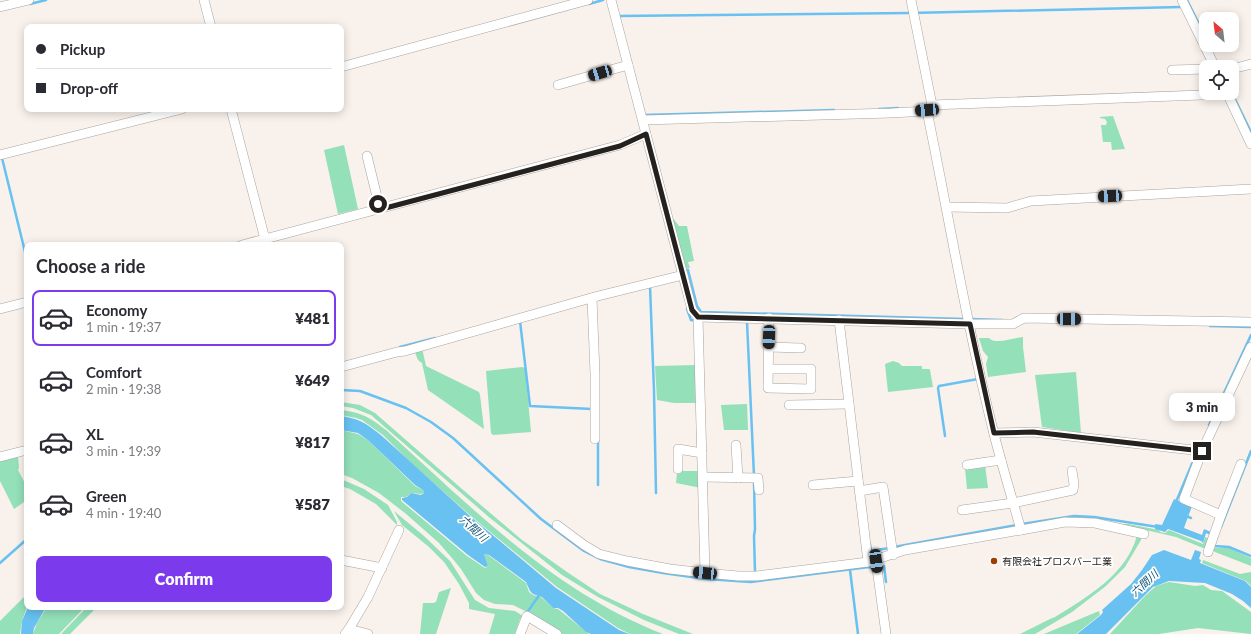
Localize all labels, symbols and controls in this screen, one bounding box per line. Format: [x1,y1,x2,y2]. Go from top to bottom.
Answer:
north arrow [1199,12,1239,52]
map controls [1199,12,1239,100]
text: Pickup [60,40,105,58]
button: locate [1199,60,1239,100]
car [587,64,613,82]
text: Drop-off [60,79,118,97]
car [915,103,939,117]
car [1098,189,1122,203]
route start [369,195,387,213]
text: Choose a ride [36,255,145,277]
icon: car [38,300,74,336]
text: Economy [86,301,147,319]
text: ¥481 [295,309,330,327]
car [1057,313,1081,325]
text: 1 min · 19:37 [86,319,161,335]
car [763,325,775,349]
icon: car [38,362,74,398]
text: Comfort [86,363,142,381]
text: ¥649 [295,371,330,389]
text: 2 min · 19:38 [86,381,161,397]
callout: 3 min [1169,393,1235,421]
text: 3 min [1186,399,1218,415]
icon: car [38,424,74,460]
text: XL [86,425,104,443]
text: ¥817 [295,433,330,451]
route end [1193,442,1211,460]
text: 3 min · 19:39 [86,443,161,459]
icon: car [38,486,74,522]
text: Green [86,487,127,505]
text: ¥587 [295,495,330,513]
text: 4 min · 19:40 [86,505,161,521]
water label: 六間川 [457,512,491,545]
car [868,548,884,574]
place label: 有限会社プロスパー工業 [1002,555,1112,567]
button: Confirm [36,556,332,602]
marker: 有限会社プロスパー工業 [989,556,999,566]
car [693,566,717,580]
water label: 六間川 [1127,566,1161,599]

